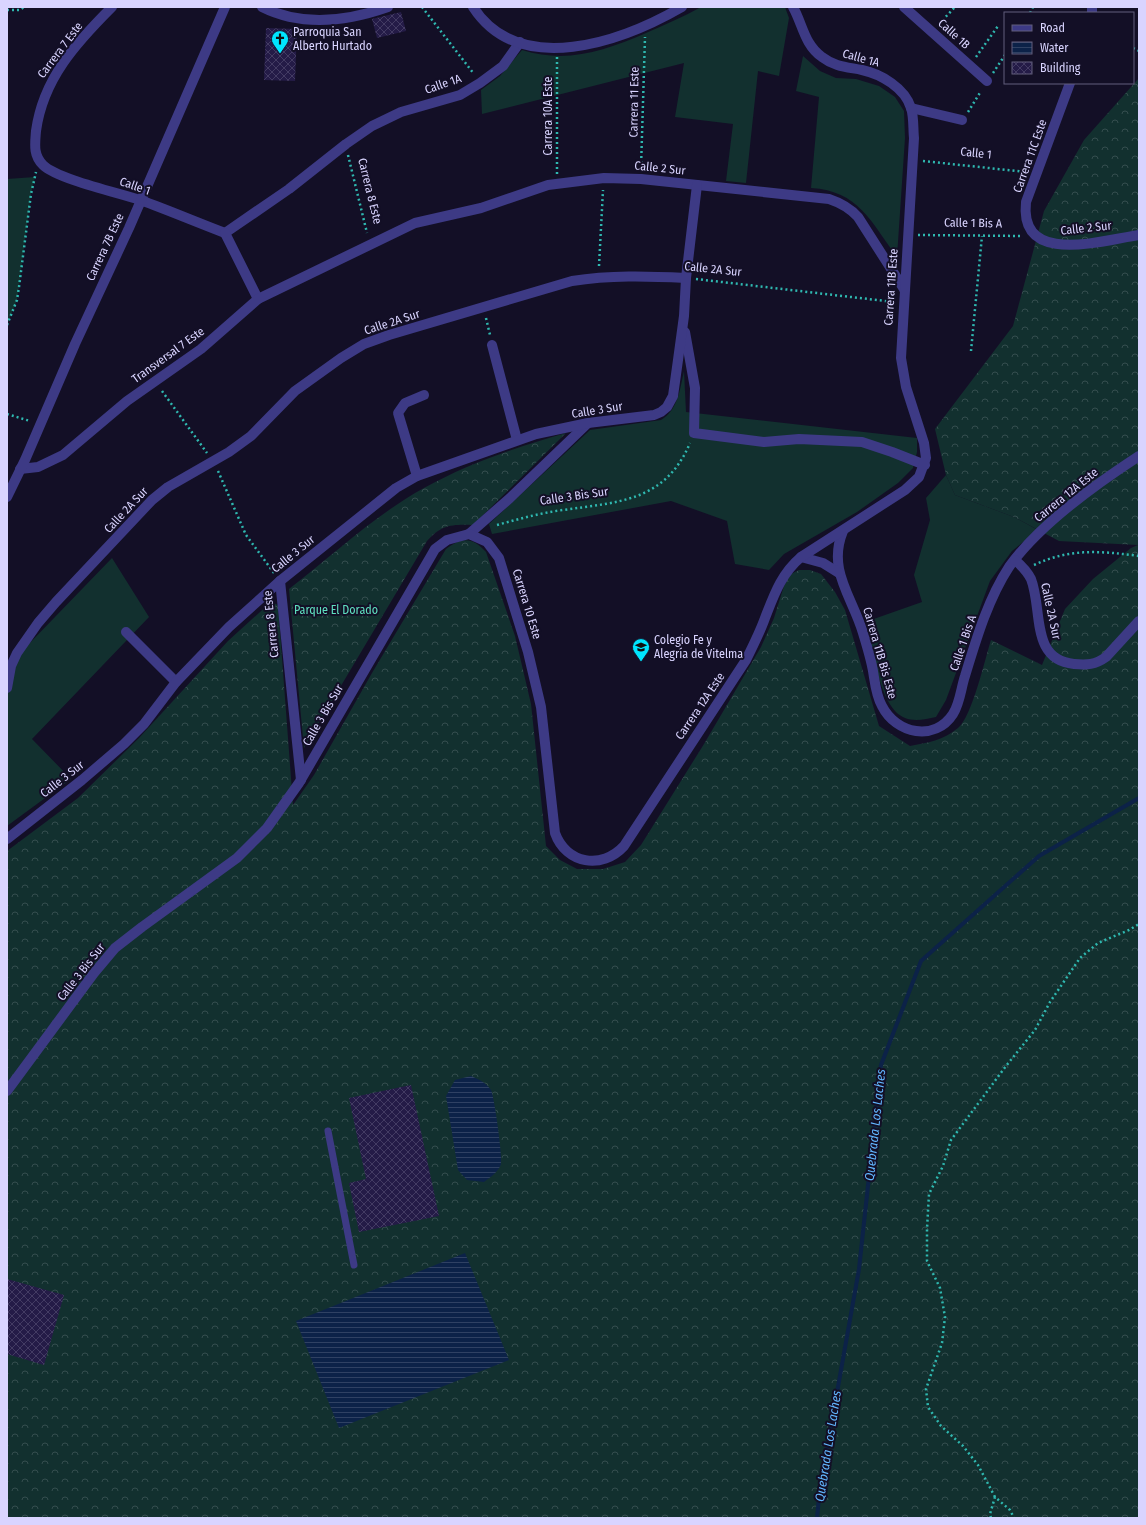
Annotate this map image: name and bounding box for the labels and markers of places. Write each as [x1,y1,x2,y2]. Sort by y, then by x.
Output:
place label: Parroquia San Alberto Hurtado [293,25,372,53]
church icon: Parroquia San Alberto Hurtado [270,29,290,54]
place label: Colegio Fe y Alegría de Vitelma [654,633,743,661]
school or university icon: Colegio Fe y Alegría de Vitelma [631,637,651,662]

